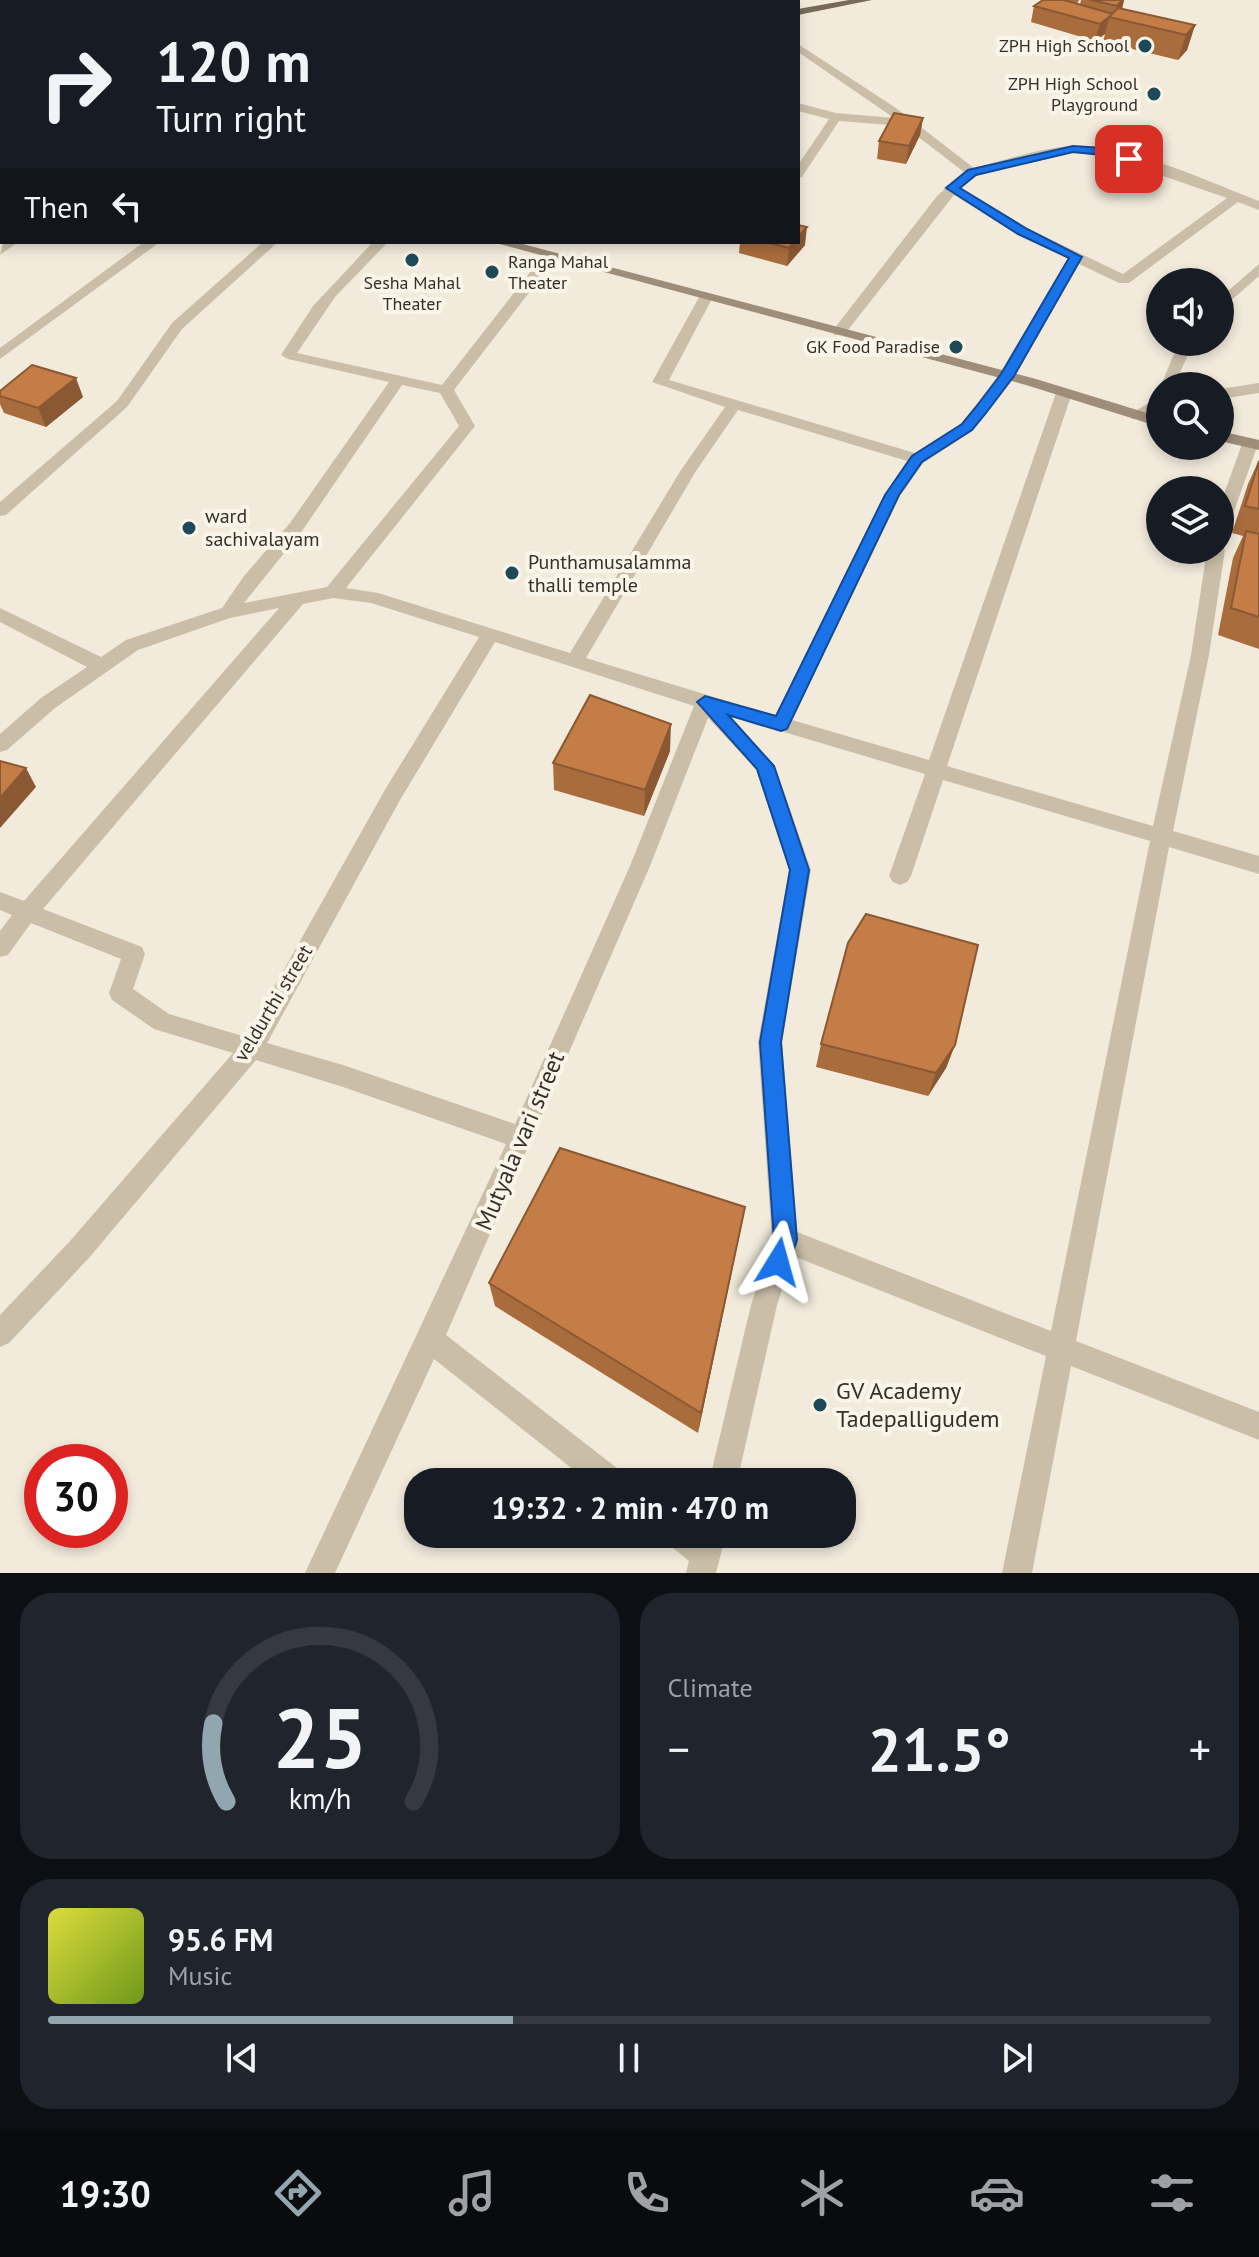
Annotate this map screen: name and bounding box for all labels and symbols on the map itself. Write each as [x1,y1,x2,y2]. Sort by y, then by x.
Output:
place label: ZPH High School [999,34,1130,57]
marker: ZPH High School [1136,37,1154,55]
place label: ZPH High School Playground [1008,72,1139,116]
marker: ZPH High School Playground [1145,85,1163,103]
pin [1095,125,1163,193]
place label: Ranga Mahal Theater [508,250,609,294]
marker: Sesha Mahal Theater [403,251,421,269]
marker: Ranga Mahal Theater [483,263,501,281]
place label: Sesha Mahal Theater [363,271,461,315]
place label: GK Food Paradise [806,335,940,358]
marker: GK Food Paradise [947,338,965,356]
place label: ward sachivalayam [205,503,319,552]
marker: ward sachivalayam [180,519,198,537]
place label: Punthamusalamma thalli temple [528,549,691,598]
marker: Punthamusalamma thalli temple [503,564,521,582]
street label: veldurthi street [228,940,318,1066]
street label: Mutyala vari street [468,1047,571,1235]
position arrow [736,1220,820,1304]
place label: GV Academy Tadepalligudem [836,1375,1000,1434]
marker: GV Academy Tadepalligudem [811,1396,829,1414]
speed limit sign: 30 [24,1444,128,1548]

